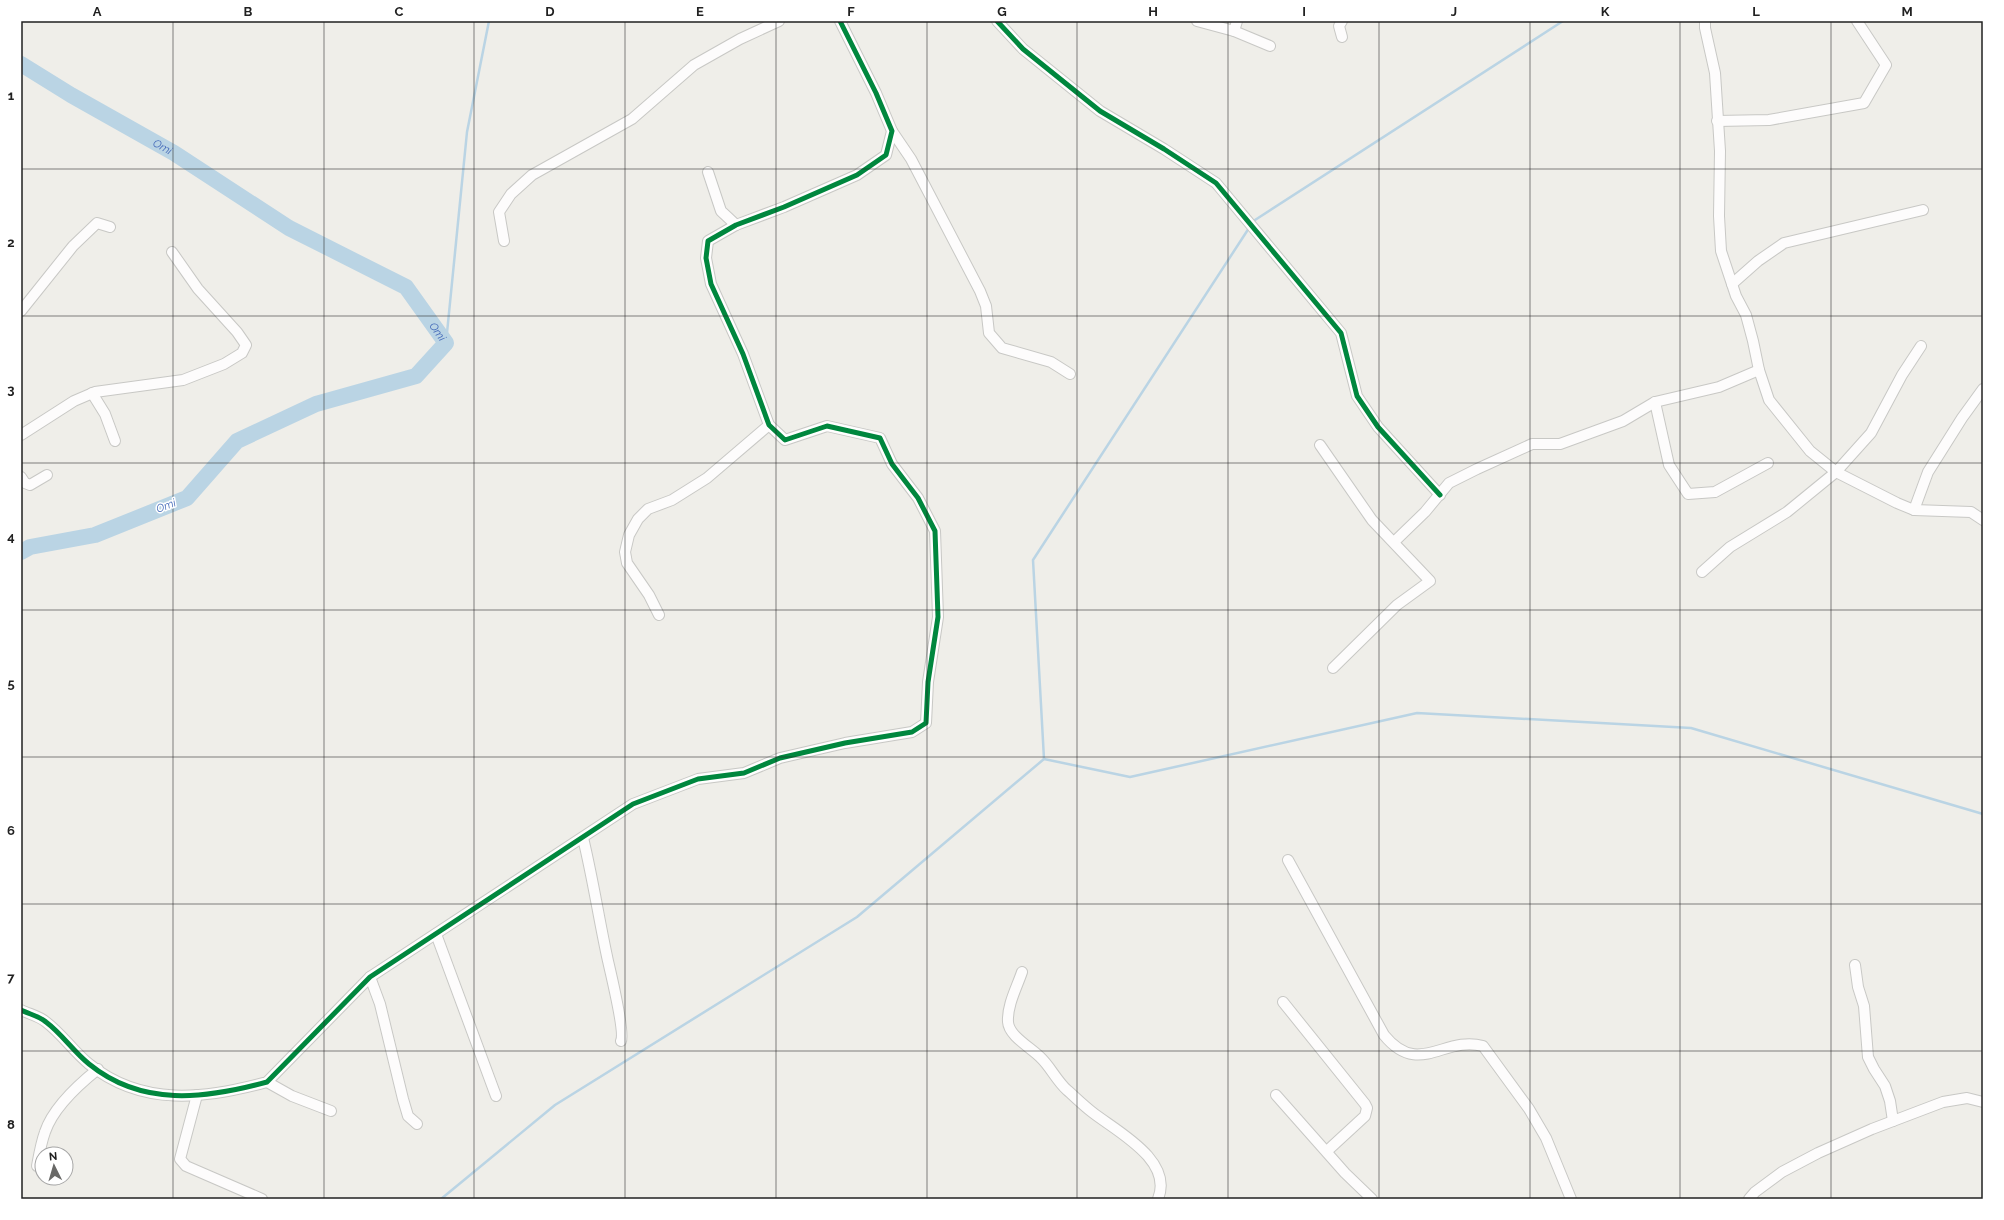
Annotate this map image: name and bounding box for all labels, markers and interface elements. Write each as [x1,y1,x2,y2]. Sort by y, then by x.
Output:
text: A [93,4,102,19]
text: B [244,4,253,19]
text: C [395,4,404,19]
text: D [545,4,555,19]
text: E [696,4,704,19]
text: F [847,4,855,19]
text: G [997,4,1007,19]
text: H [1148,4,1158,19]
text: I [1302,4,1306,19]
text: J [1451,4,1457,19]
text: K [1601,4,1610,19]
text: L [1752,4,1760,19]
text: M [1901,4,1913,19]
text: 1 [8,88,15,103]
water label: Omi [151,136,175,157]
text: 2 [7,235,15,250]
water label: Omi [427,320,449,344]
text: 3 [7,382,15,397]
water label: Omi [154,496,178,516]
text: 4 [7,529,15,544]
text: 5 [7,676,15,691]
text: 6 [7,823,15,838]
text: 7 [7,970,15,985]
text: 8 [7,1117,15,1132]
north arrow [34,1146,74,1186]
text: N [48,1150,58,1163]

